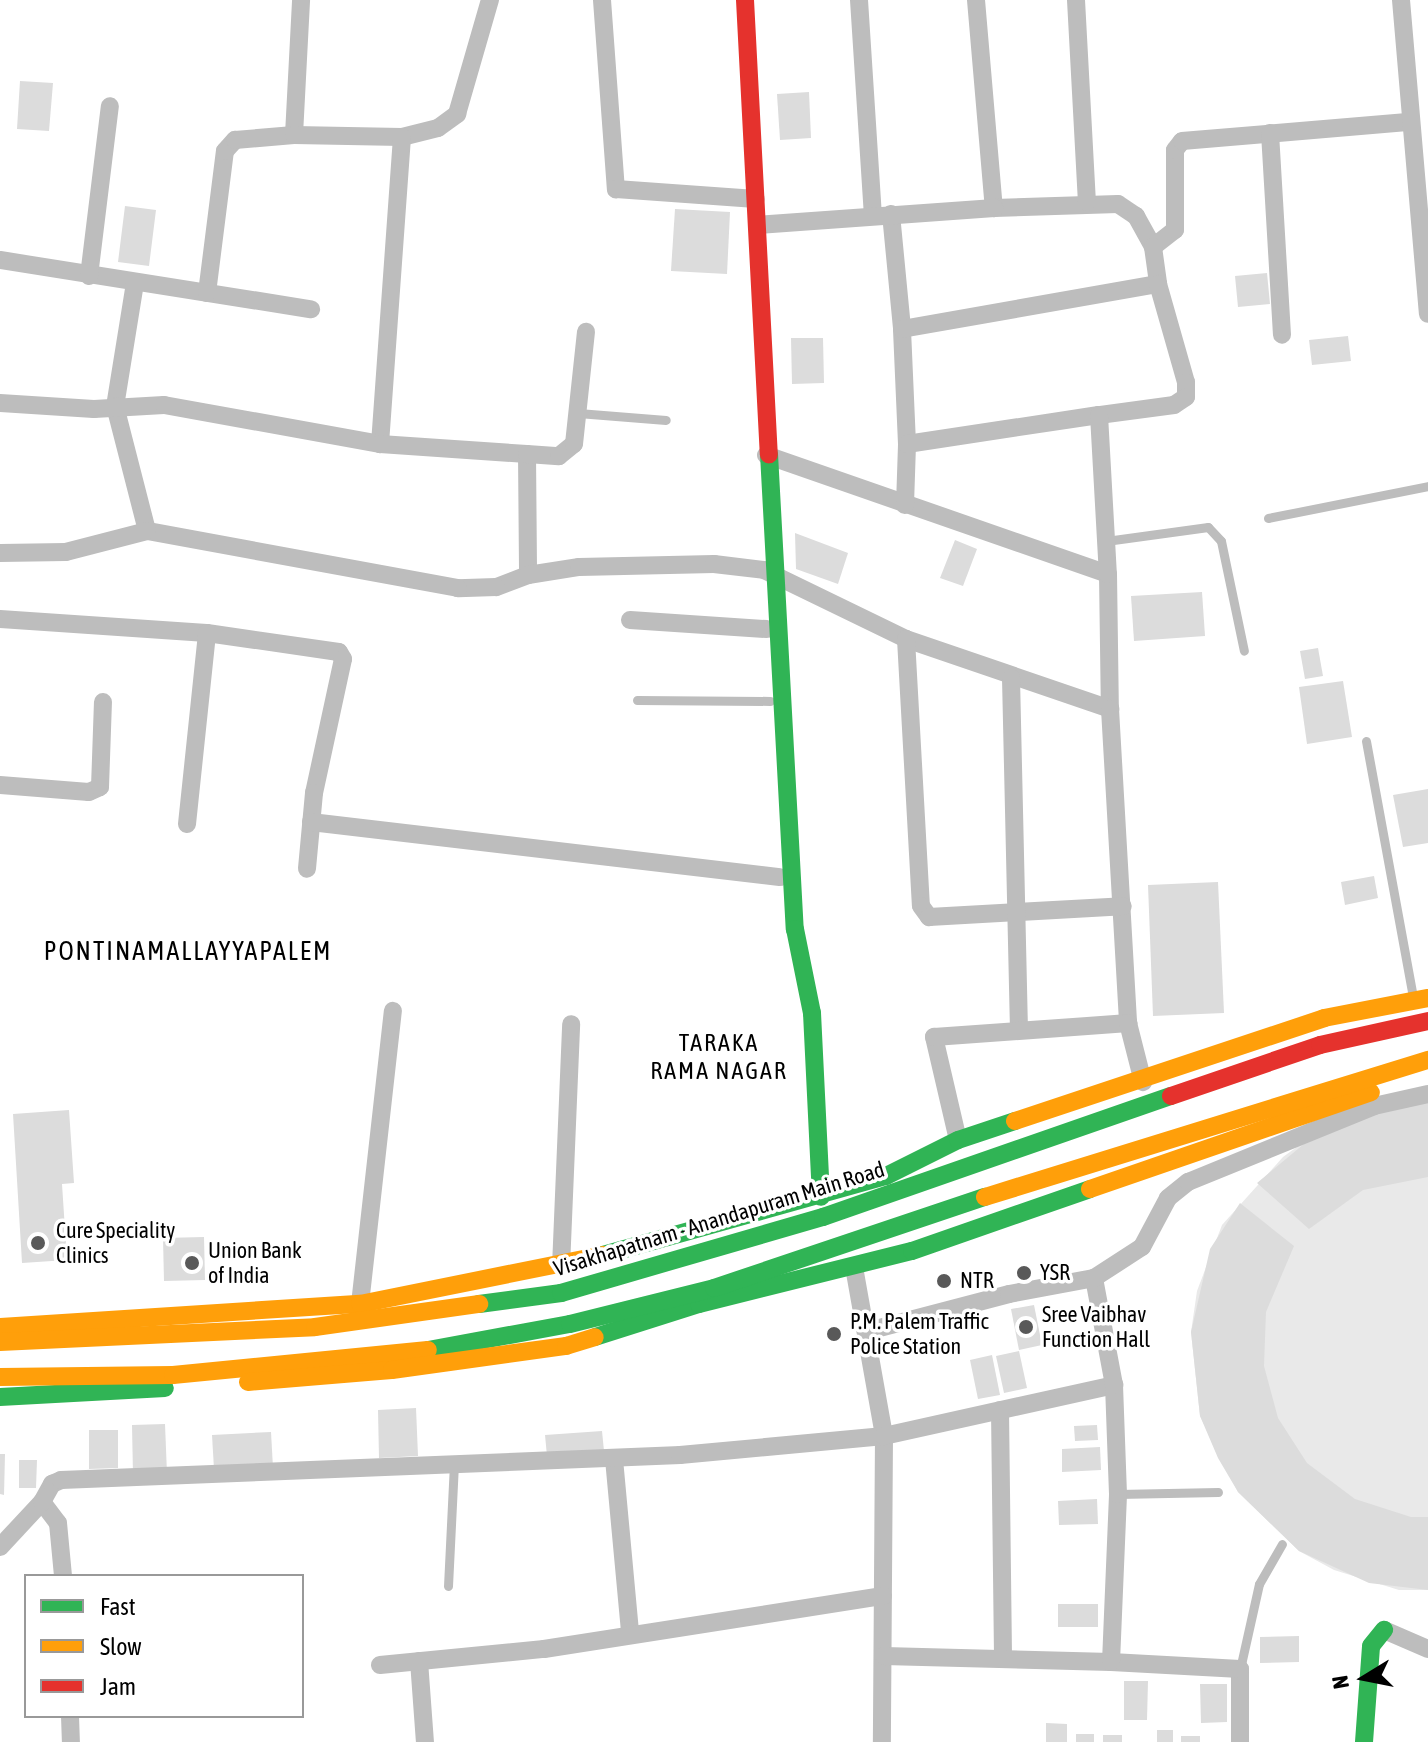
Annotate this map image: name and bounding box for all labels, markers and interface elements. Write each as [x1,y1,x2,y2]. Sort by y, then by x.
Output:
district label: PONTINAMALLAYYAPALEM [44,936,332,968]
district label: TARAKA RAMA NAGAR [650,1029,788,1085]
street label: Visakhapatnam - Anandapuram Main Road [550,1156,888,1282]
place label: Cure Speciality Clinics [56,1217,175,1268]
marker: Cure Speciality Clinics [27,1232,49,1254]
place label: Union Bank of India [208,1237,302,1288]
marker: Union Bank of India [183,1254,201,1272]
place label: YSR [1040,1260,1070,1286]
marker: YSR [1015,1264,1033,1282]
place label: NTR [960,1268,994,1294]
marker: NTR [935,1272,953,1290]
place label: Sree Vaibhav Function Hall [1042,1301,1150,1352]
place label: P.M. Palem Traffic Police Station [850,1308,989,1360]
marker: Sree Vaibhav Function Hall [1017,1318,1035,1336]
marker: P.M. Palem Traffic Police Station [825,1325,843,1343]
legend [24,1574,304,1718]
text: Fast [100,1593,136,1620]
text: Slow [100,1633,142,1660]
north arrow [1324,1638,1404,1718]
text: Jam [100,1673,136,1700]
text: N [1326,1674,1354,1691]

